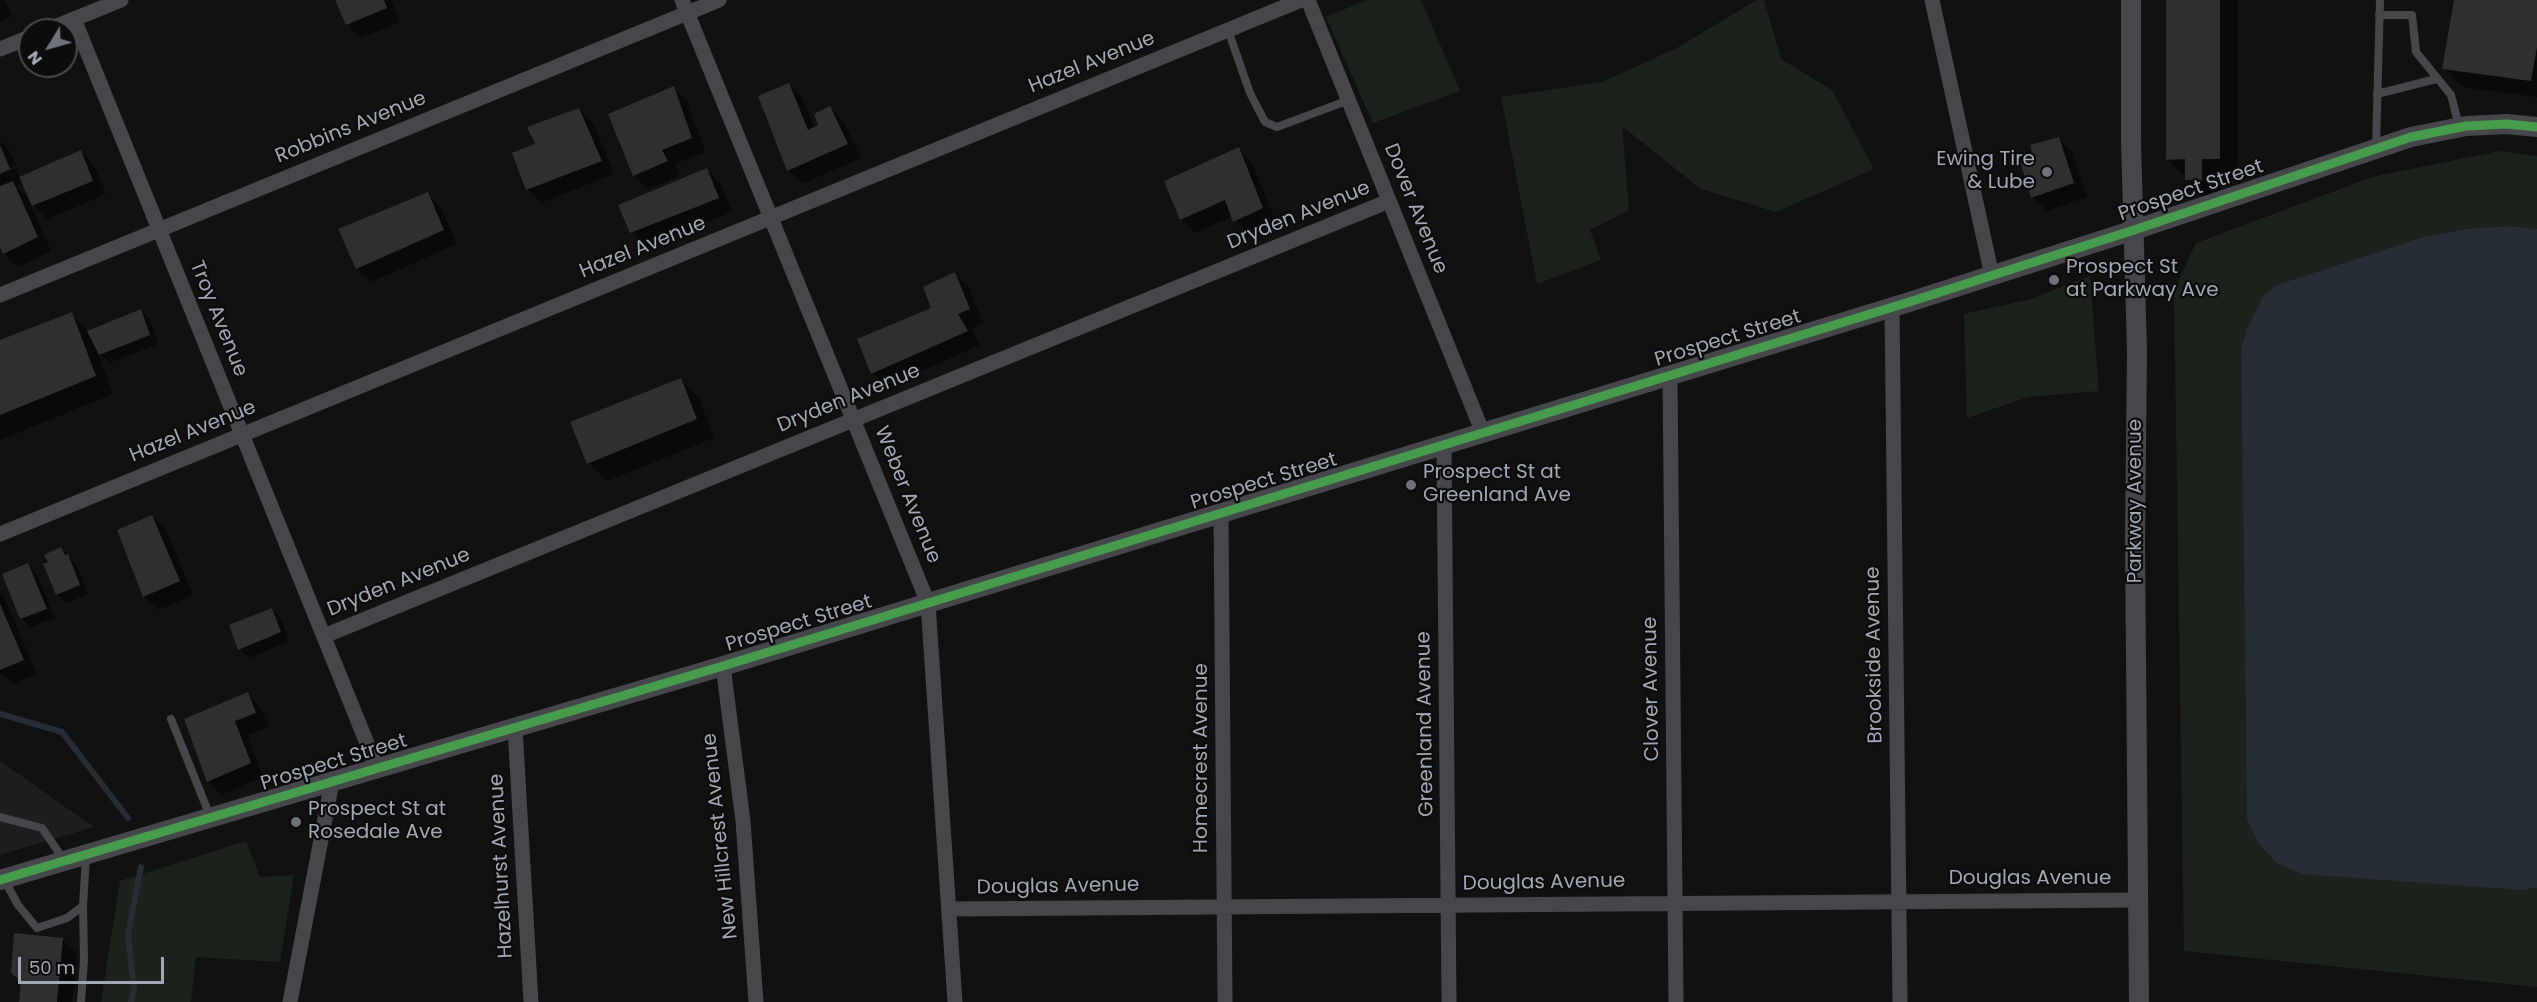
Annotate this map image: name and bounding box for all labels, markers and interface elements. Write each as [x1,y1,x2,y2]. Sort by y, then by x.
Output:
north arrow [18,18,78,78]
street label: Hazel Avenue [1025,27,1159,99]
text: N [22,46,48,70]
street label: Robbins Avenue [272,87,430,169]
street label: Dover Avenue [1378,140,1452,278]
place label: Ewing Tire & Lube [1936,148,2035,195]
street label: Prospect Street [2115,155,2267,227]
marker: Ewing Tire & Lube [2040,165,2054,179]
street label: Dryden Avenue [1224,176,1374,256]
street label: Hazel Avenue [576,212,710,284]
place label: Prospect St at Parkway Ave [2066,256,2219,303]
street label: Troy Avenue [184,258,252,380]
marker: Prospect St at Parkway Ave [2047,273,2061,287]
street label: Prospect Street [1652,305,1804,373]
street label: Dryden Avenue [774,359,924,439]
street label: Hazel Avenue [126,396,260,468]
street label: Parkway Avenue [2124,419,2148,583]
street label: Weber Avenue [869,423,945,567]
street label: Prospect Street [1188,448,1340,516]
place label: Prospect St at Greenland Ave [1423,461,1571,508]
marker: Prospect St at Greenland Ave [1404,478,1418,492]
street label: Dryden Avenue [324,543,474,623]
street label: Brookside Avenue [1861,566,1889,744]
street label: Prospect Street [723,590,875,658]
street label: Clover Avenue [1639,616,1665,762]
street label: Greenland Avenue [1412,631,1440,817]
street label: Homecrest Avenue [1190,663,1214,853]
street label: Prospect Street [258,729,410,797]
street label: New Hillcrest Avenue [698,732,744,940]
street label: Hazelhurst Avenue [485,773,519,959]
place label: Prospect St at Rosedale Ave [308,798,446,845]
marker: Prospect St at Rosedale Ave [289,815,303,829]
street label: Douglas Avenue [1949,867,2111,891]
street label: Douglas Avenue [1463,870,1625,896]
street label: Douglas Avenue [977,874,1139,900]
scale bar [21,945,166,983]
text: 50 m [29,955,75,980]

